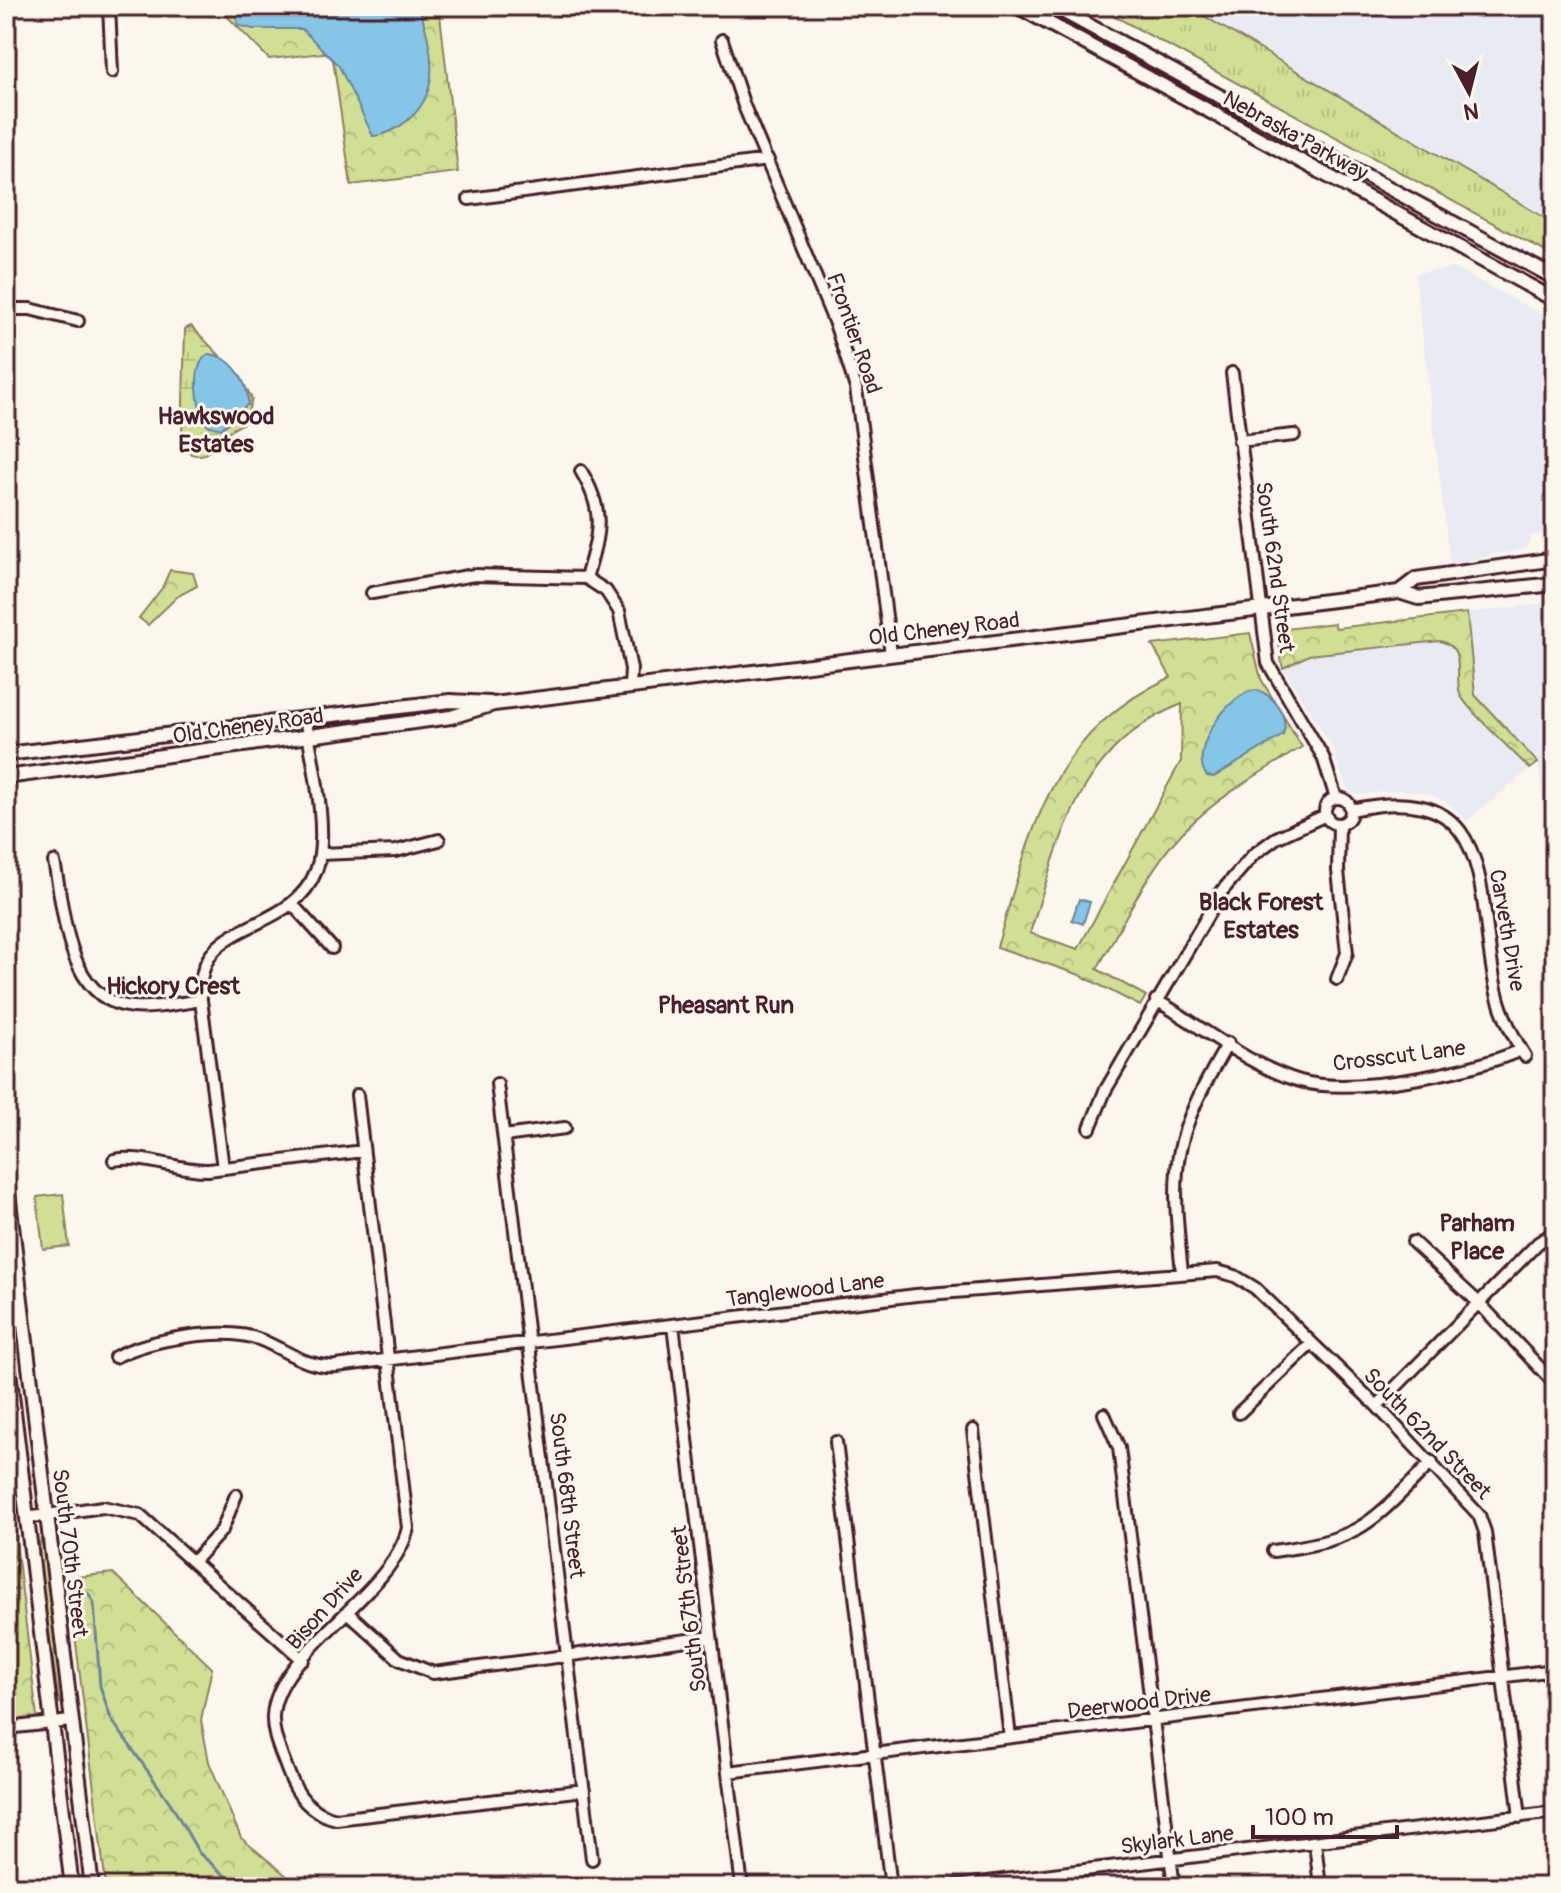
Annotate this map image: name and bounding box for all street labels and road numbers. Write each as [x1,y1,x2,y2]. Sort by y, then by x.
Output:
street label: Nebraska Parkway [1218,84,1373,187]
street label: Frontier Road [820,269,888,398]
street label: South 62nd Street [1249,480,1301,655]
street label: Old Cheney Road [867,606,1021,652]
street label: Old Cheney Road [171,702,325,750]
street label: Carveth Drive [1483,867,1532,993]
street label: Crosscut Lane [1331,1034,1467,1078]
street label: Tanglewood Lane [724,1266,886,1314]
street label: South 62nd Street [1357,1362,1497,1506]
street label: South 68th Street [543,1410,591,1580]
street label: South 70th Street [46,1467,94,1639]
street label: South 67th Street [665,1524,713,1694]
street label: Bison Drive [280,1561,369,1656]
street label: Deerwood Drive [1066,1680,1213,1726]
street label: Skylark Lane [1119,1819,1236,1861]

